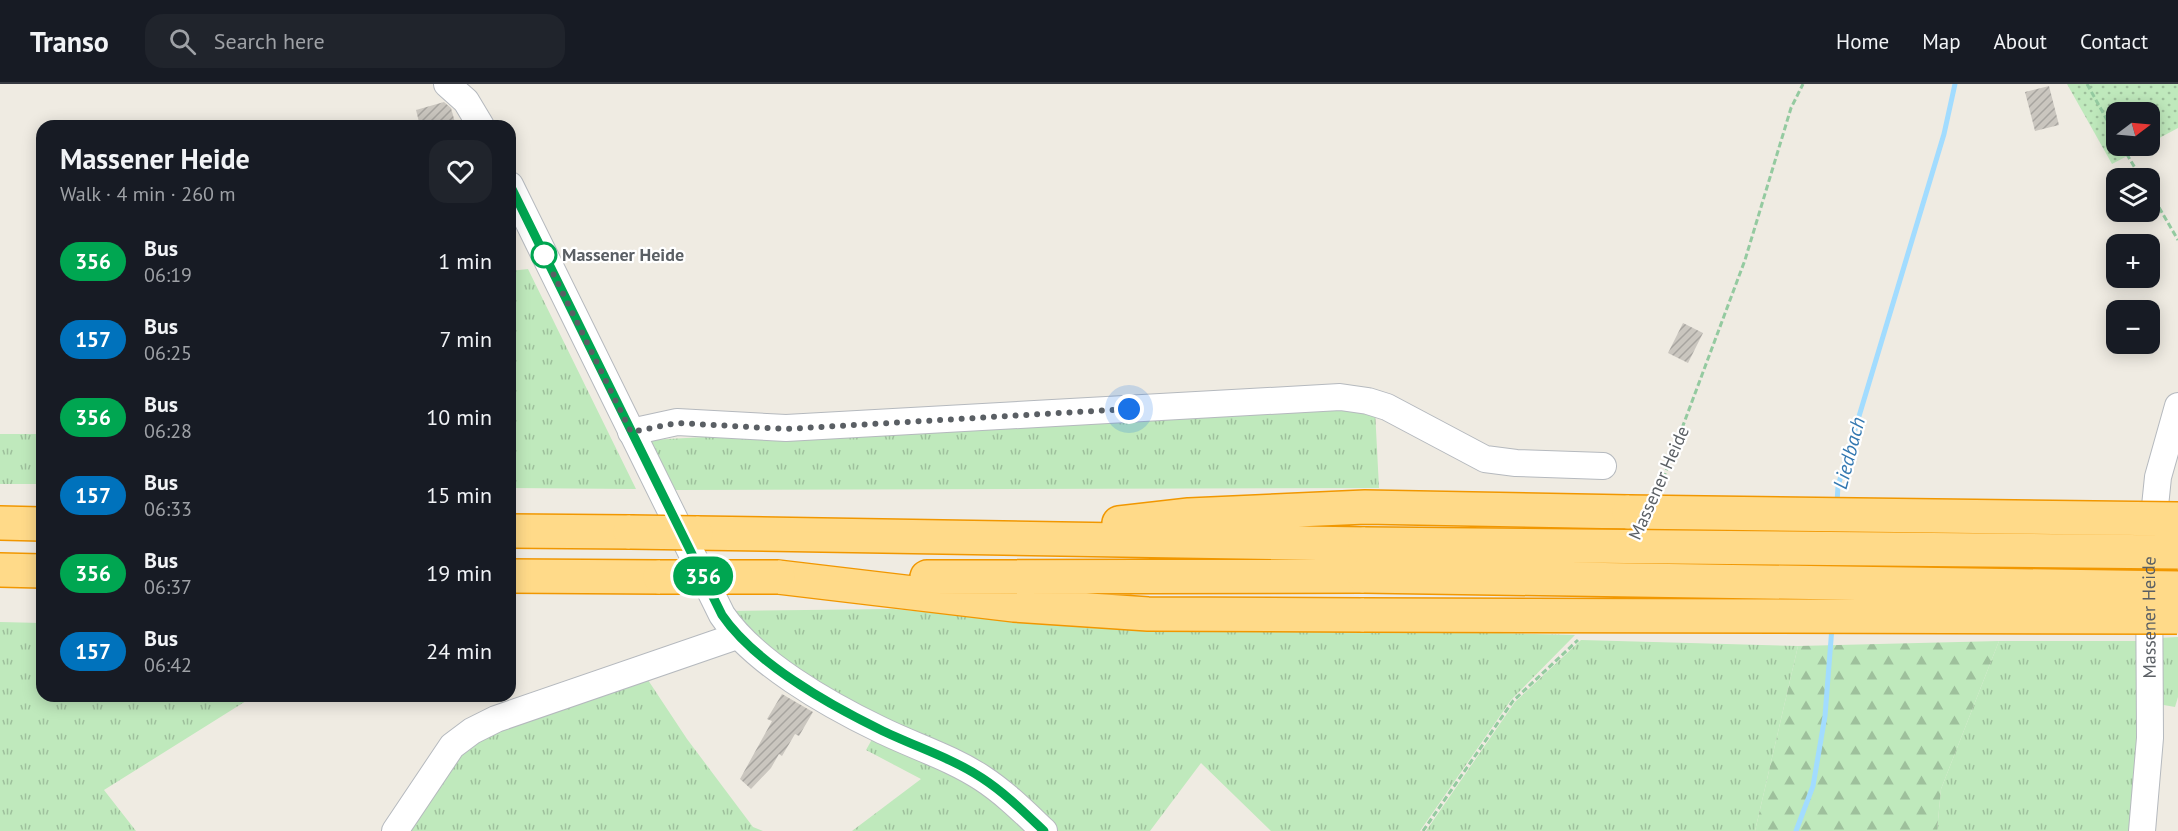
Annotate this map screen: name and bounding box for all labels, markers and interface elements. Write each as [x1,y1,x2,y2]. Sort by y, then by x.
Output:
search box [145,14,565,68]
text: Transo [30,23,109,60]
icon: search [166,25,199,58]
text: Search here [214,27,325,55]
text: Home [1836,28,1889,55]
text: Map [1922,28,1961,55]
text: About [1994,28,2047,55]
text: Contact [2080,28,2148,55]
north arrow [2106,102,2160,156]
map controls [2106,102,2160,354]
text: Massener Heide [60,140,250,177]
button: heart [429,140,492,203]
button: layers [2106,168,2160,222]
text: Walk · 4 min · 260 m [60,181,236,207]
text: Bus [144,234,178,262]
button: + [2106,234,2160,288]
marker: Massener Heide [531,242,557,268]
place label: Massener Heide [562,243,684,266]
text: 1 min [438,247,492,275]
text: 356 [75,248,111,275]
text: 06:19 [144,262,192,288]
button: − [2106,300,2160,354]
text: Bus [144,312,178,340]
text: 7 min [440,325,492,353]
text: 157 [75,326,111,353]
text: 06:25 [144,340,192,366]
text: Bus [144,390,178,418]
your location [1114,394,1144,424]
text: 10 min [426,403,492,431]
text: 356 [75,404,111,431]
water label: Liedbach [1827,414,1871,492]
text: 06:28 [144,418,192,444]
street label: Massener Heide [1623,422,1694,543]
text: Bus [144,468,178,496]
text: 15 min [426,481,492,509]
text: 157 [75,482,111,509]
text: 06:33 [144,496,192,522]
text: Bus [144,546,178,574]
street label: Massener Heide [2137,555,2161,679]
line badge: 356 [668,556,738,596]
text: 19 min [426,559,492,587]
text: 356 [75,560,111,587]
text: 356 [685,563,721,590]
text: 06:37 [144,574,192,600]
text: Bus [144,624,178,652]
text: 24 min [426,637,492,665]
text: 157 [75,638,111,665]
text: 06:42 [144,652,192,678]

